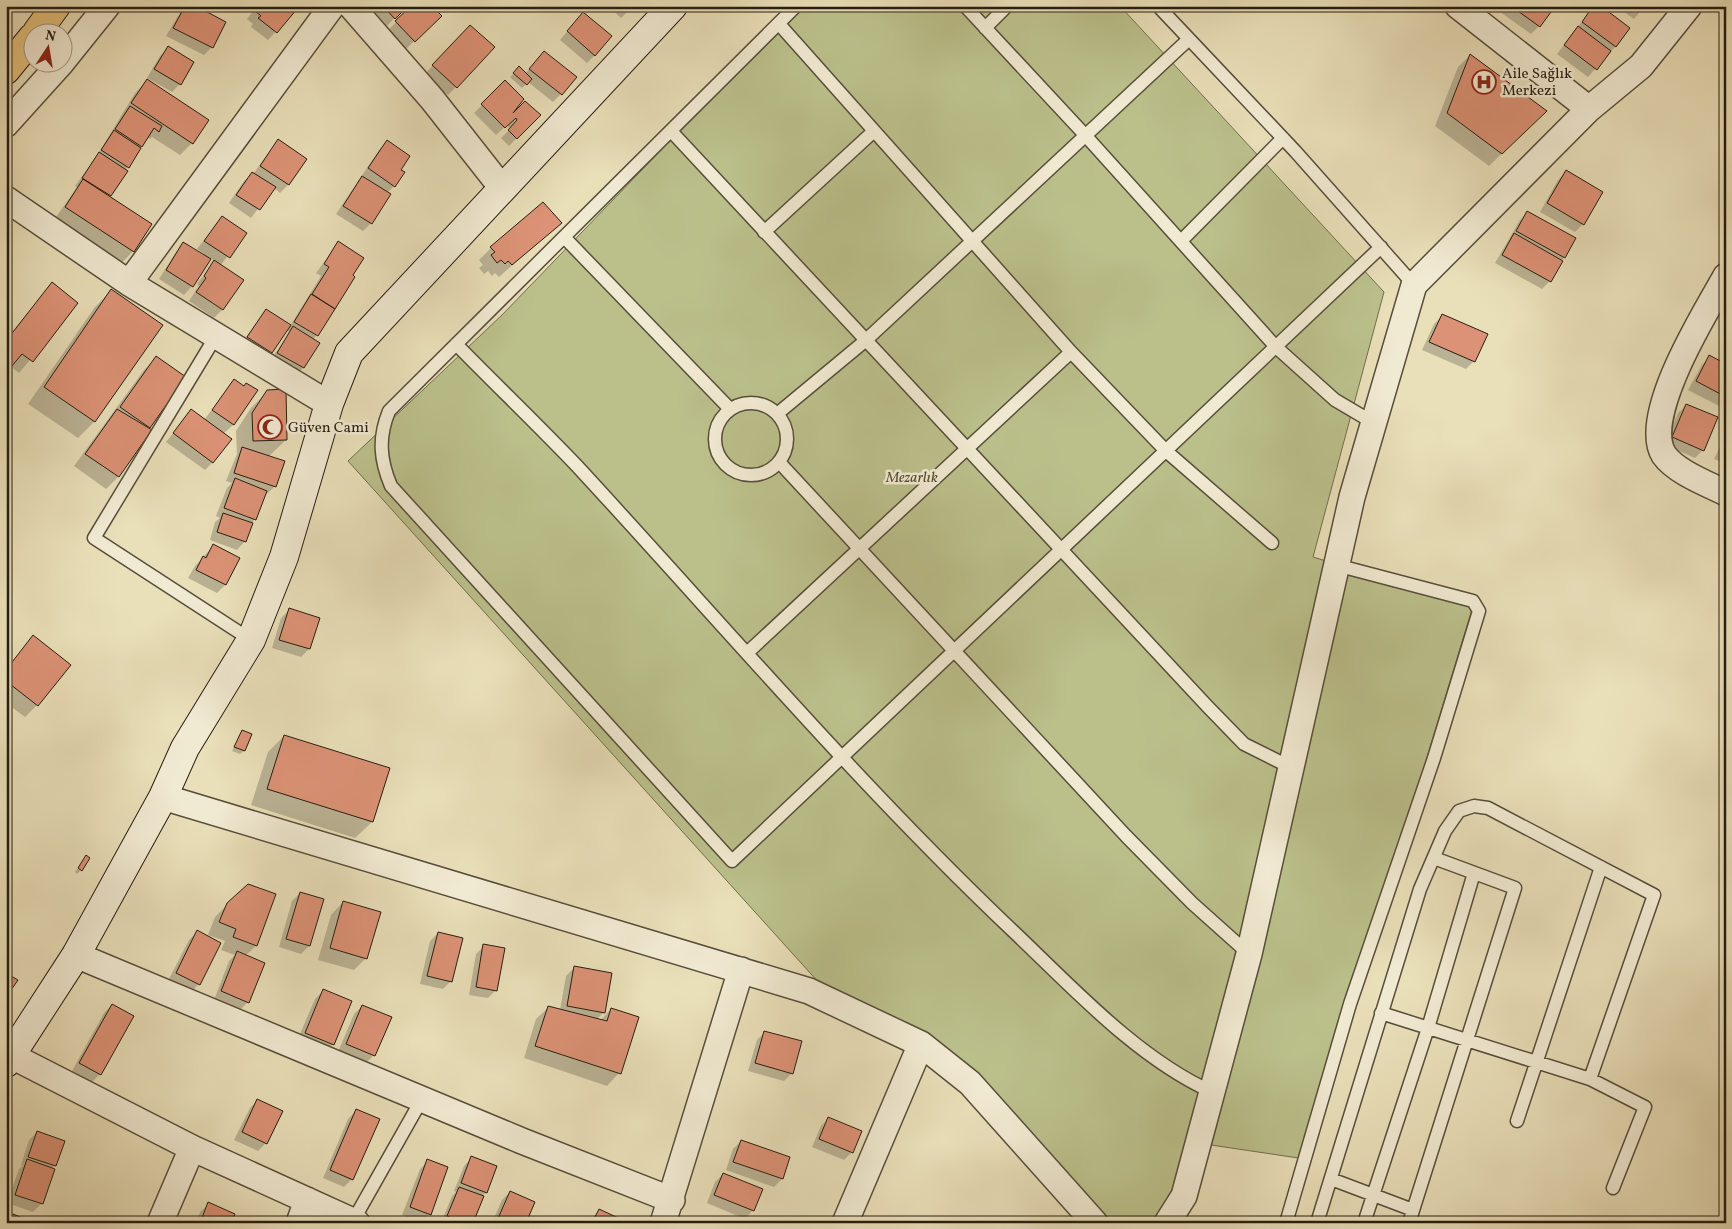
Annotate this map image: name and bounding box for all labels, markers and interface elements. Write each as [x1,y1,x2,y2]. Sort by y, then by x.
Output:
north arrow [22,22,72,72]
text: N [43,26,57,47]
place label: Aile Sağlık Merkezi [1502,64,1572,102]
hospital icon: Aile Sağlık Merkezi [1471,69,1497,95]
mosque icon: Güven Cami [257,414,283,440]
place label: Güven Cami [288,418,369,439]
park label: Mezarlık [885,468,938,489]

